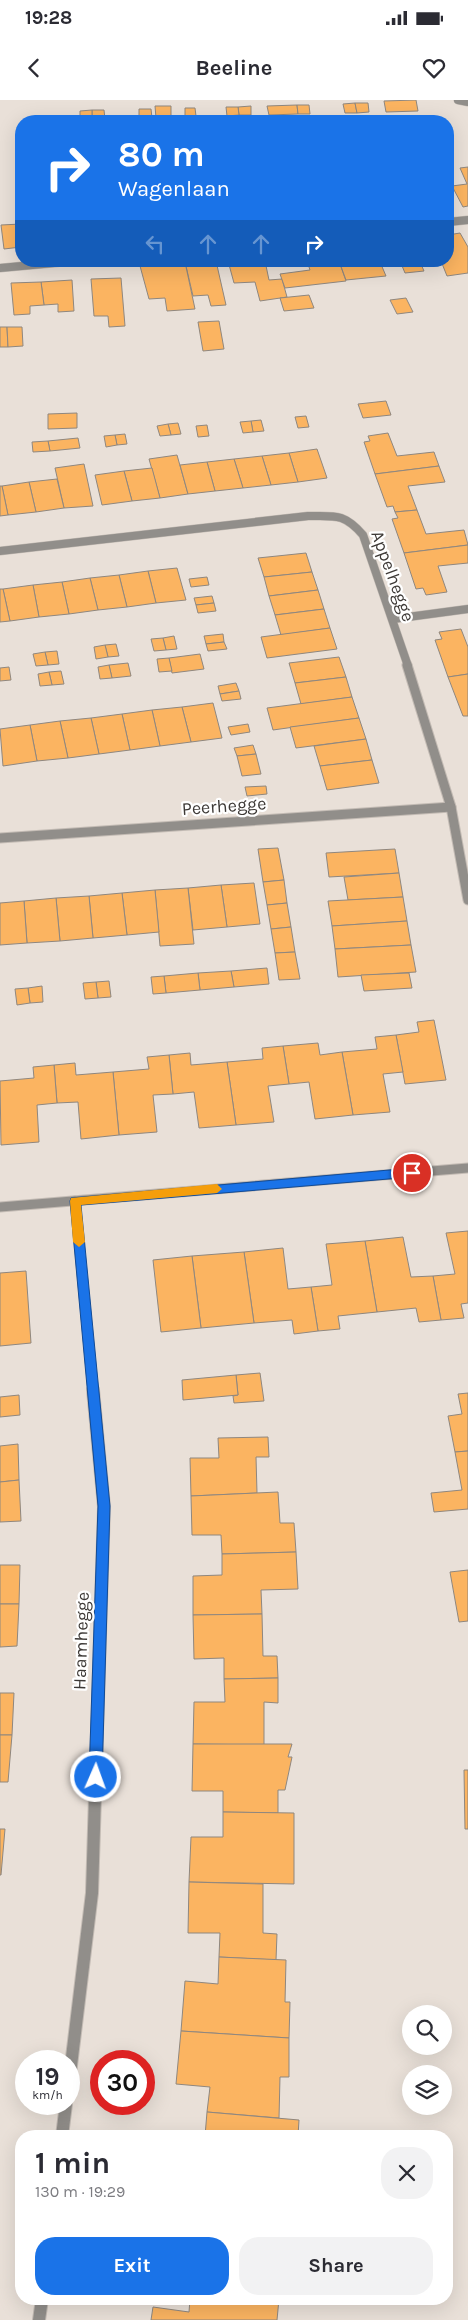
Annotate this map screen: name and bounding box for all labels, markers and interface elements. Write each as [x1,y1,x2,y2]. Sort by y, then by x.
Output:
text: 19:28 [25,7,72,29]
icon: back [20,54,48,82]
icon: heart [420,54,448,82]
text: Beeline [196,55,272,81]
text: 80 m [118,134,205,175]
icon: right [35,135,100,200]
text: Wagenlaan [118,176,230,202]
icon: left [141,230,169,258]
icon: ahead [194,230,222,258]
icon: ahead [247,230,275,258]
icon: right [300,230,328,258]
street label: Appelhegge [366,527,420,625]
street label: Peerhegge [181,792,267,820]
pin [391,1152,433,1194]
icon: arrive [398,1159,426,1187]
street label: Haamhegge [68,1591,94,1691]
position arrow [69,1750,121,1802]
map controls [402,2005,452,2115]
button: search [402,2005,452,2055]
speed limit sign: 30 [90,2050,155,2115]
text: 19 [35,2062,60,2091]
button: layers [402,2065,452,2115]
text: km/h [32,2088,63,2102]
text: 1 min [35,2145,110,2181]
button: close [381,2147,433,2199]
text: 130 m · 19:29 [35,2182,125,2201]
button: Exit [35,2237,229,2295]
button: Share [239,2237,433,2295]

